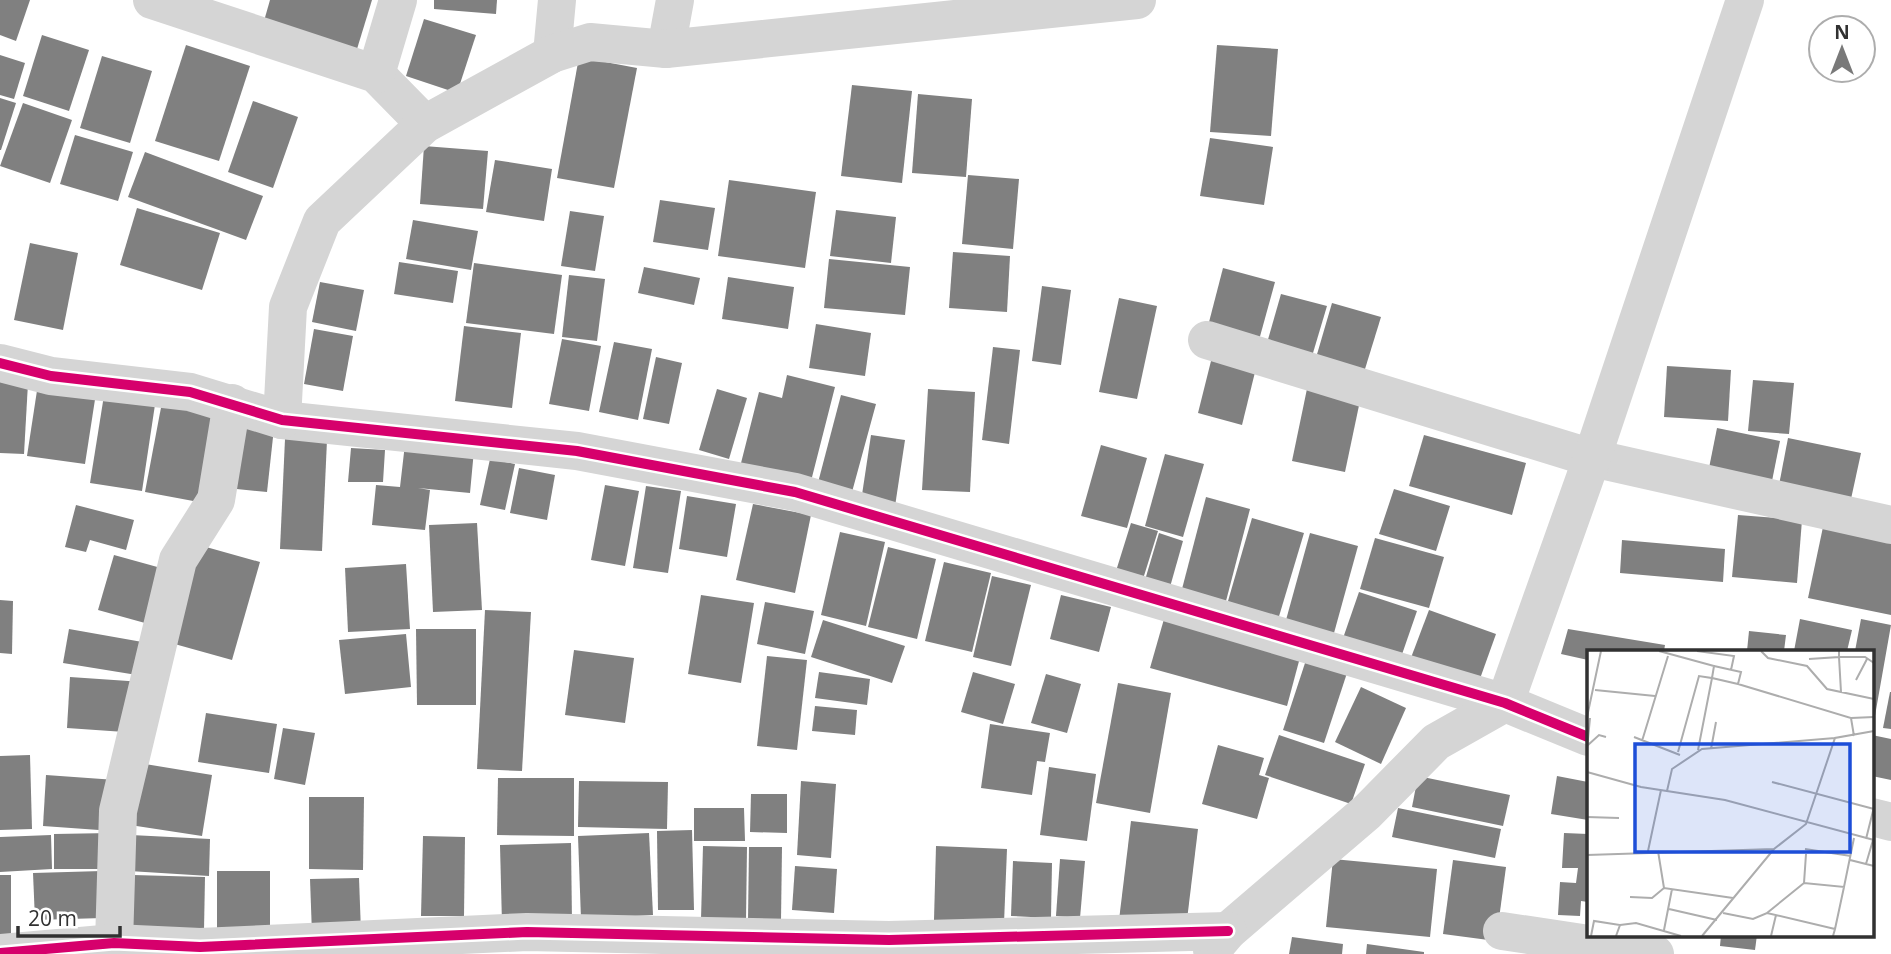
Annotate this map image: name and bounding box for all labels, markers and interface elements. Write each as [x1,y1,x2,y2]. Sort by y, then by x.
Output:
north arrow [1807,14,1877,84]
text: N [1834,19,1850,45]
inset map [1587,650,1874,936]
scale bar [18,894,119,938]
text: 20 m [28,904,77,932]

